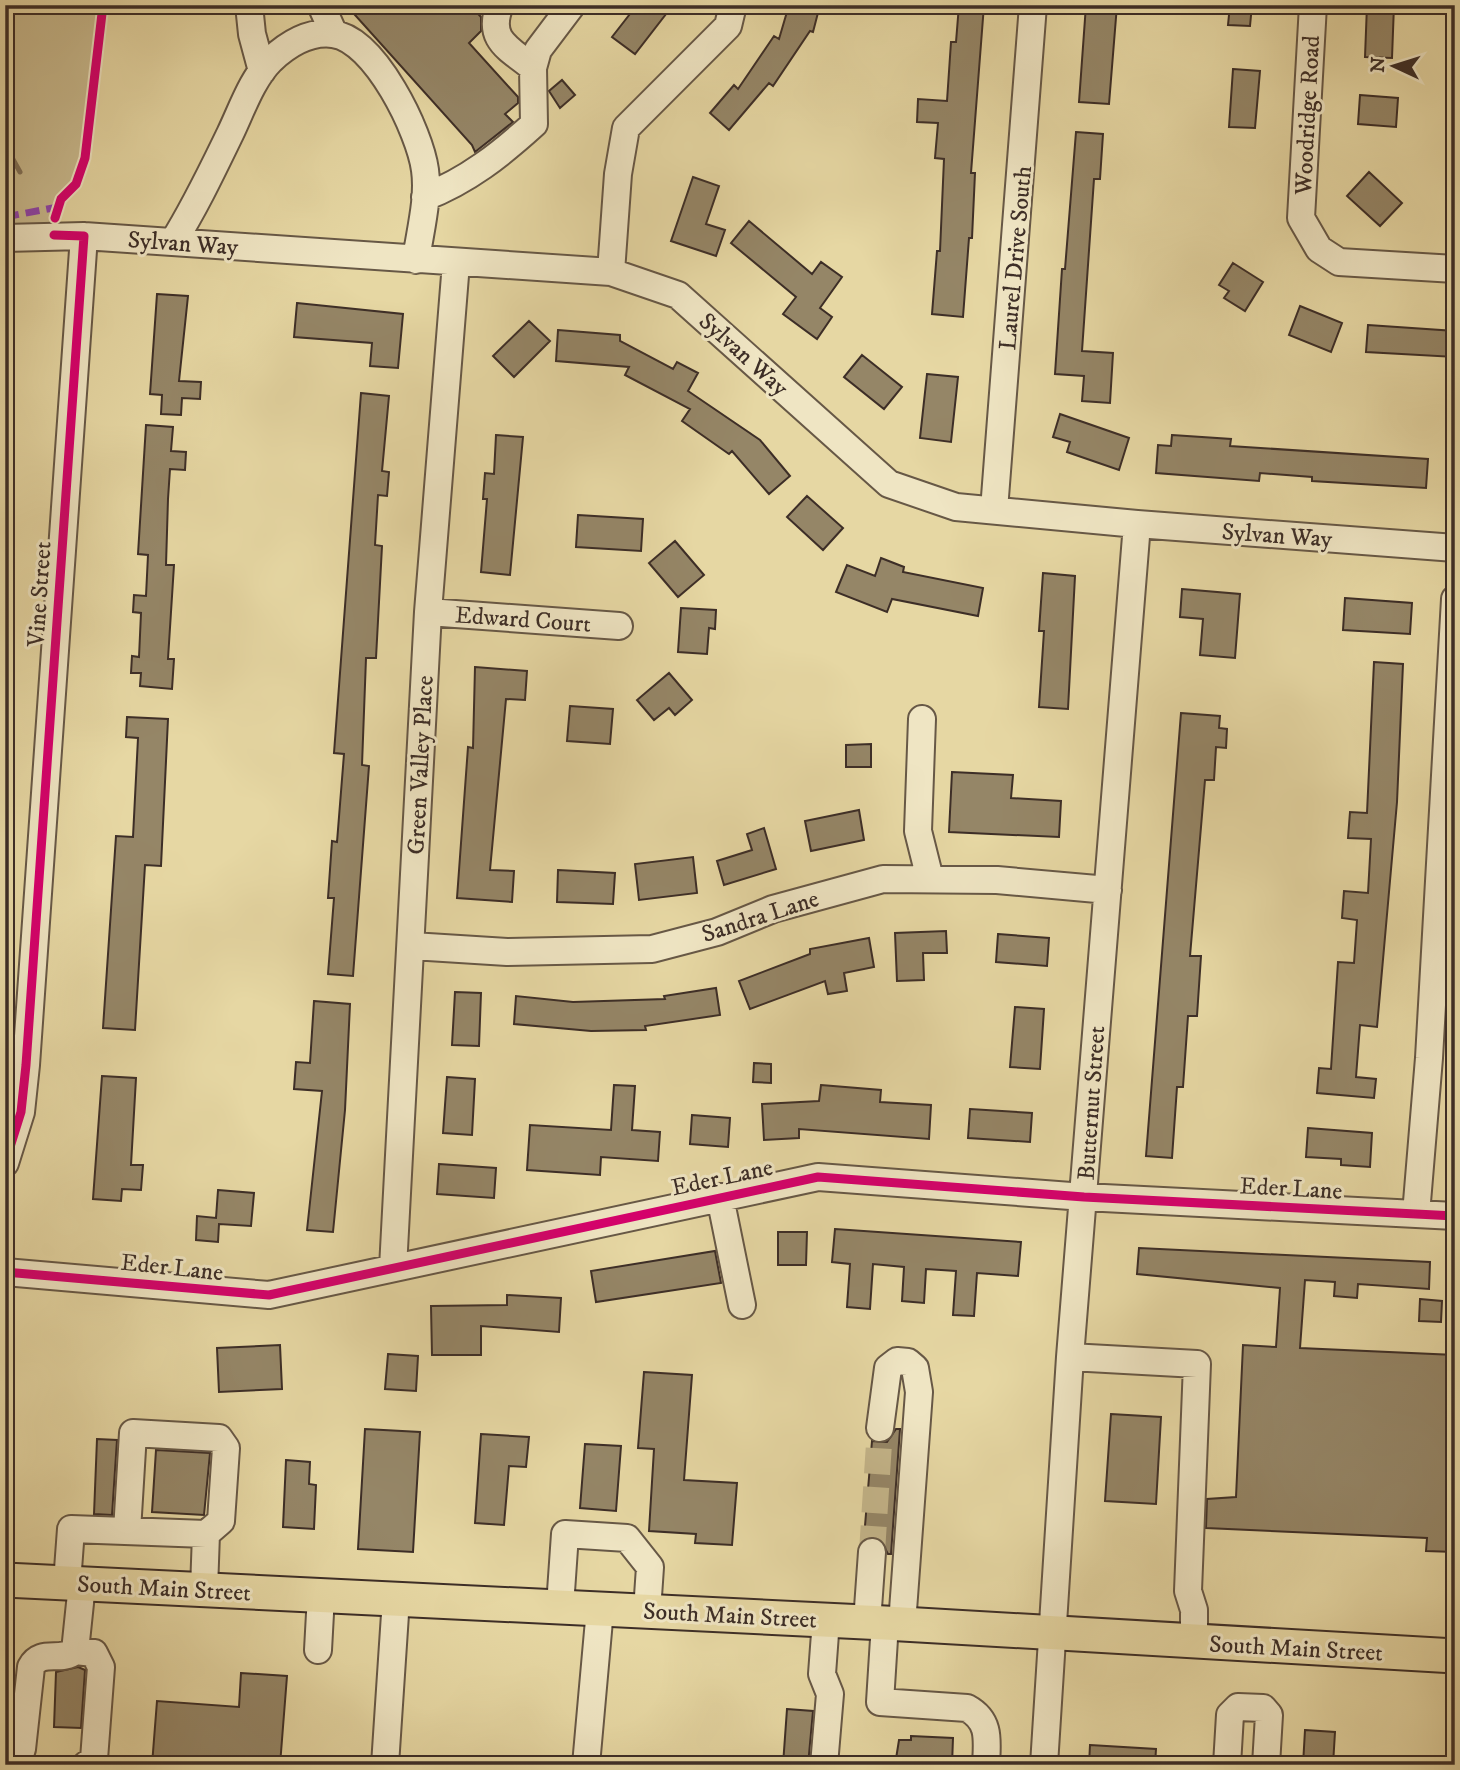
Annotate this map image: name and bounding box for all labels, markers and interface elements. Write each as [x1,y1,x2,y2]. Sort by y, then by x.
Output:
north arrow [1358,32,1428,102]
street label: Woodridge Road [1289,35,1327,197]
text: N [1367,56,1391,74]
street label: Laurel Drive South [993,164,1039,352]
street label: Sylvan Way [127,225,240,263]
street label: Sylvan Way [692,307,795,403]
street label: Sylvan Way [1221,517,1334,555]
street label: Vine Street [21,540,59,649]
street label: Edward Court [454,600,592,640]
street label: Green Valley Place [401,675,441,855]
street label: Sandra Lane [698,884,823,950]
street label: Butternut Street [1072,1025,1112,1181]
street label: Eder Lane [669,1153,776,1203]
street label: Eder Lane [1239,1171,1343,1207]
street label: Eder Lane [119,1248,225,1288]
street label: South Main Street [76,1569,252,1609]
street label: South Main Street [642,1596,818,1636]
street label: South Main Street [1208,1629,1384,1669]

